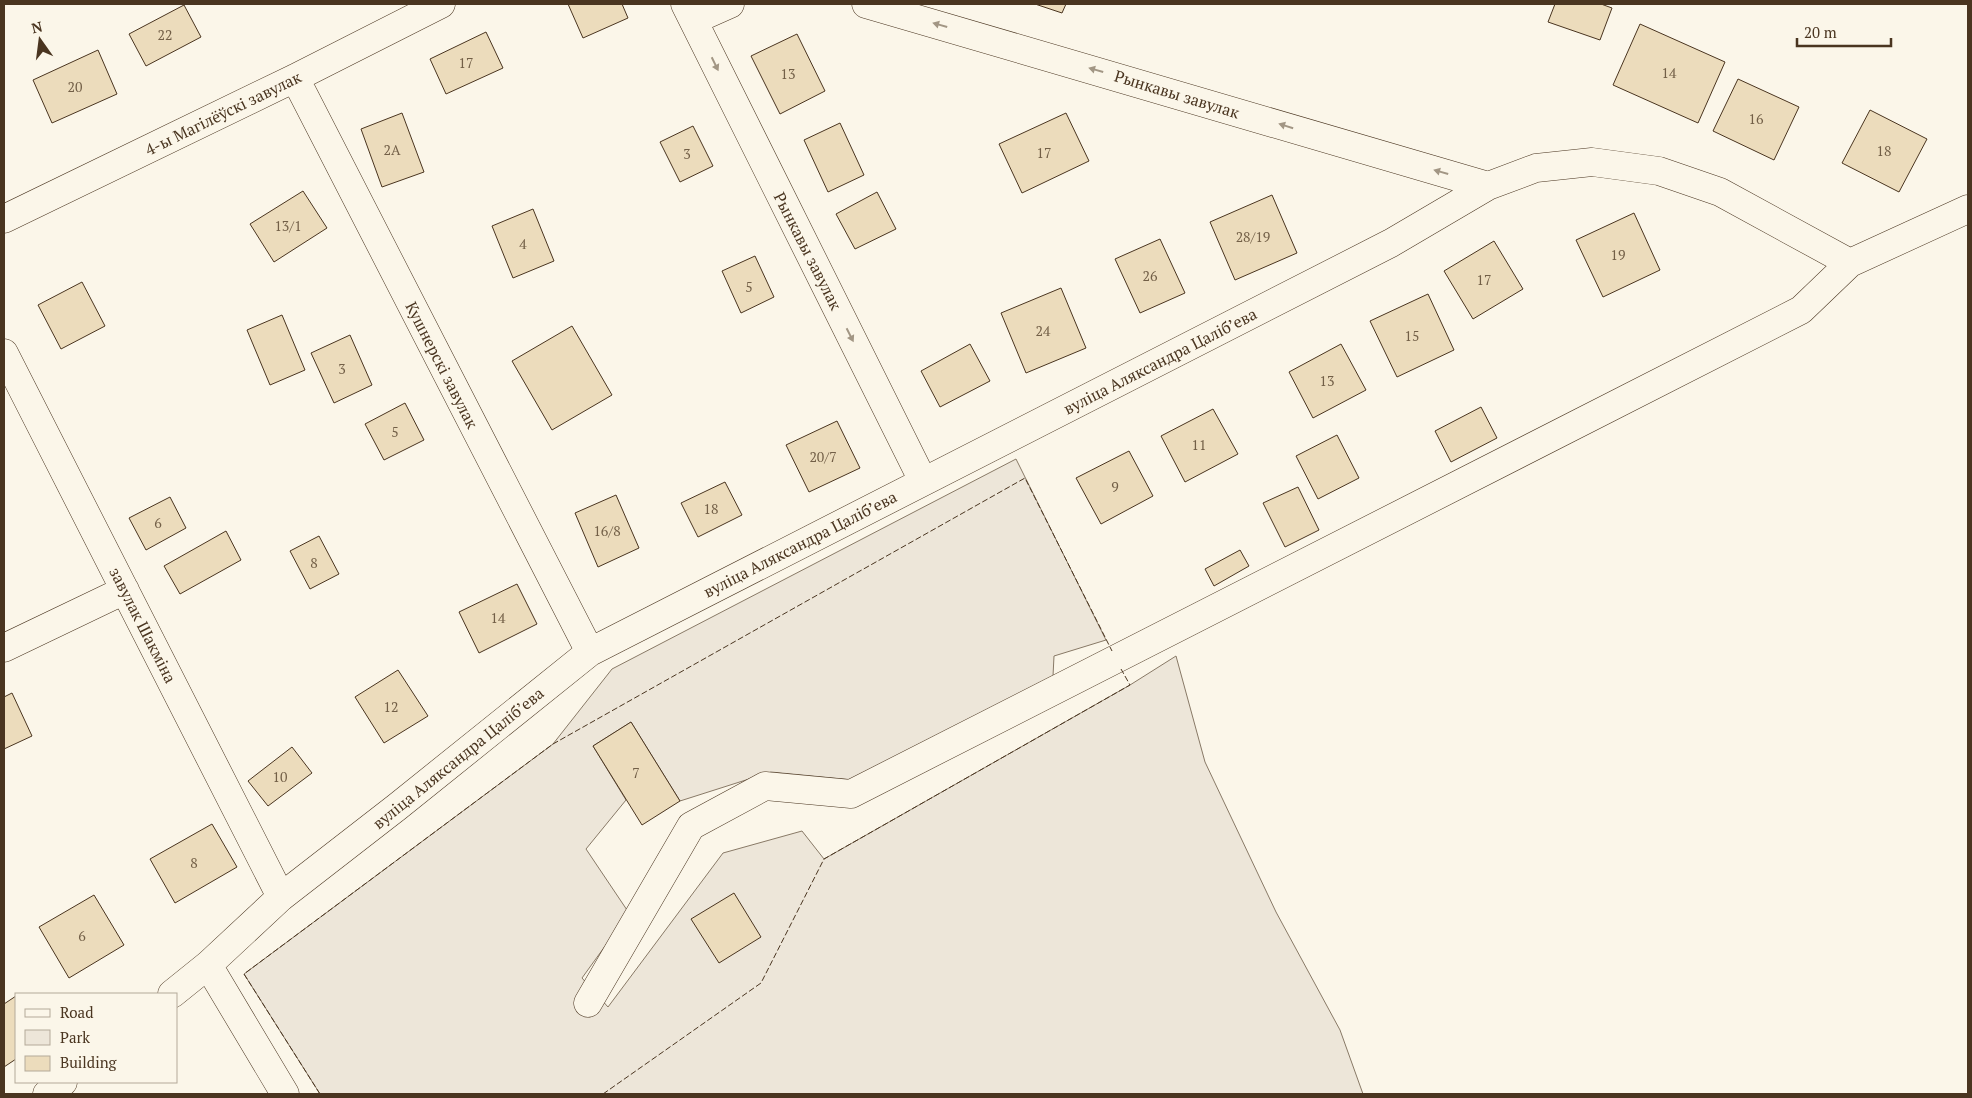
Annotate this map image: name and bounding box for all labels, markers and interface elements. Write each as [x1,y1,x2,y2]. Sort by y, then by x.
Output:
north arrow [15,15,65,65]
scale bar [1797,15,1891,47]
text: N [29,16,45,37]
one-way arrow [932,21,947,29]
text: 20 m [1804,22,1837,42]
house number: 22 [158,25,172,44]
house number: 17 [459,53,473,72]
one-way arrow [711,57,719,71]
house number: 14 [1662,63,1677,82]
house number: 13 [781,64,795,83]
street label: 4-ы Магілёўскі завулак [141,65,305,160]
street label: Рынкавы завулак [1112,65,1242,124]
one-way arrow [1089,66,1104,74]
house number: 20 [68,77,82,96]
house number: 16 [1749,109,1764,128]
one-way arrow [1278,122,1293,130]
house number: 2А [383,140,401,159]
house number: 18 [1877,141,1891,160]
house number: 17 [1037,143,1051,162]
house number: 3 [683,144,691,163]
one-way arrow [1434,168,1449,176]
street label: Рынкавы завулак [769,188,847,314]
house number: 13/1 [274,216,302,235]
house number: 28/19 [1236,227,1270,246]
house number: 4 [519,234,527,253]
house number: 19 [1611,245,1625,264]
house number: 26 [1143,266,1158,285]
house number: 17 [1477,270,1491,289]
house number: 5 [745,277,753,296]
street label: Кушнерскі завулак [400,298,484,433]
street label: вуліца Аляксандра Цалібʼева [1060,303,1260,419]
house number: 24 [1036,321,1051,340]
house number: 15 [1405,326,1419,345]
one-way arrow [846,327,854,342]
house number: 3 [338,359,346,378]
house number: 13 [1320,371,1334,390]
house number: 5 [391,422,399,441]
house number: 11 [1192,435,1206,454]
house number: 20/7 [809,447,837,466]
house number: 9 [1111,477,1119,496]
street label: вуліца Аляксандра Цалібʼева [700,486,900,602]
house number: 18 [704,499,718,518]
house number: 6 [154,513,162,532]
house number: 16/8 [593,521,621,540]
house number: 8 [310,553,318,572]
street label: завулак Шакміна [104,563,182,687]
house number: 14 [491,608,506,627]
street label: вуліца Аляксандра Цалібʼева [368,682,548,834]
house number: 12 [384,697,398,716]
house number: 7 [632,763,640,782]
house number: 10 [273,767,287,786]
house number: 8 [190,853,198,872]
house number: 6 [78,926,86,945]
legend [15,993,178,1083]
text: Road [60,1002,93,1022]
text: Park [60,1027,90,1047]
text: Building [60,1052,118,1072]

